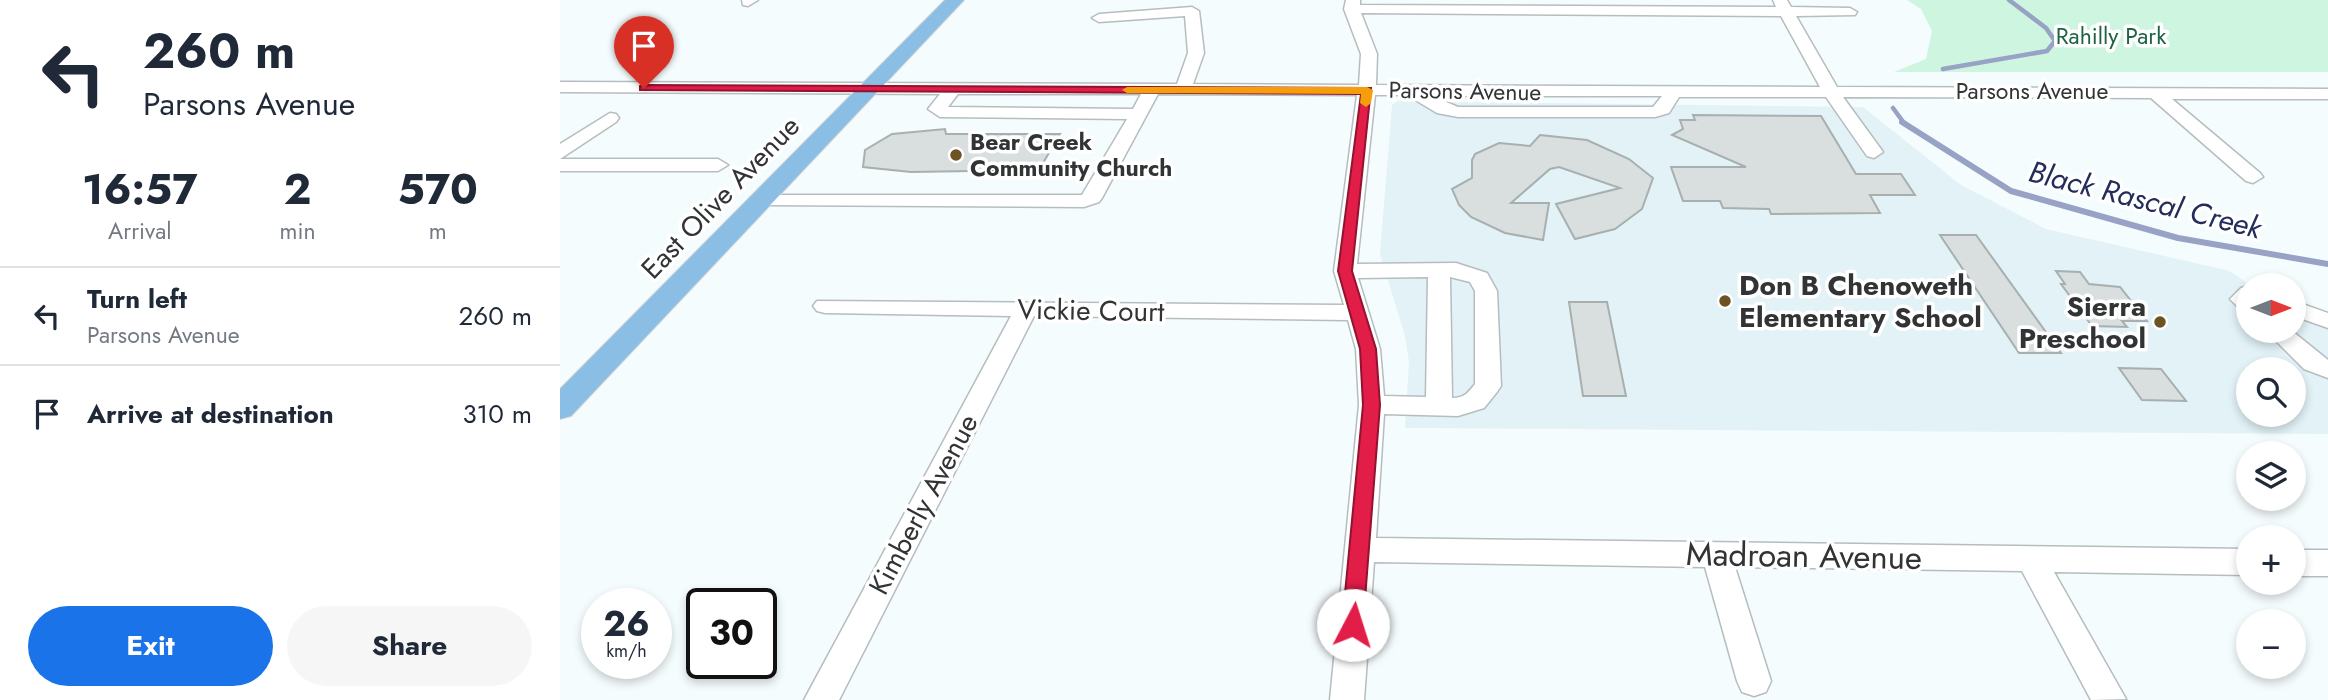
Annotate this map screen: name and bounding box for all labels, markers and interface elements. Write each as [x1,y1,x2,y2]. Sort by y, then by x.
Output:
text: 260 m [143,16,295,86]
pin [614,16,674,88]
park label: Rahilly Park [2056,19,2167,53]
icon: arrive [625,27,663,65]
icon: left [28,28,119,119]
street label: Parsons Avenue [1388,73,1542,109]
street label: Parsons Avenue [1956,74,2108,108]
text: Parsons Avenue [143,81,355,127]
street label: East Olive Avenue [632,106,809,288]
place label: Bear Creek Community Church [970,125,1172,185]
marker: Bear Creek Community Church [948,147,964,163]
water label: Black Rascal Creek [2024,150,2267,250]
text: 16:57 [82,159,198,220]
text: 2 [284,159,311,220]
text: 570 [398,159,478,220]
text: Arrival [108,214,172,248]
text: min [280,214,316,248]
text: m [429,214,447,248]
place label: Don B Chenoweth Elementary School [1739,265,1982,338]
north arrow [2236,273,2306,343]
map controls [2236,273,2306,679]
text: Turn left [87,280,187,318]
place label: Sierra Preschool [2019,286,2146,359]
street label: Vickie Court [1017,289,1165,332]
marker: Don B Chenoweth Elementary School [1717,293,1733,309]
icon: left [28,297,66,335]
text: 260 m [459,297,532,335]
marker: Sierra Preschool [2152,314,2168,330]
text: Parsons Avenue [87,318,240,352]
button: search [2236,357,2306,427]
icon: arrive [28,395,66,433]
text: Arrive at destination [87,395,334,433]
text: 310 m [462,395,532,433]
street label: Kimberly Avenue [859,407,988,602]
button: layers [2236,441,2306,511]
button: + [2236,525,2306,595]
street label: Madroan Avenue [1686,530,1922,581]
speed limit sign: 30 [686,588,777,679]
position arrow [1316,588,1390,662]
text: 26 [603,599,650,649]
button: Exit [28,606,273,686]
button: Share [287,606,532,686]
button: − [2236,609,2306,679]
text: km/h [606,638,647,664]

